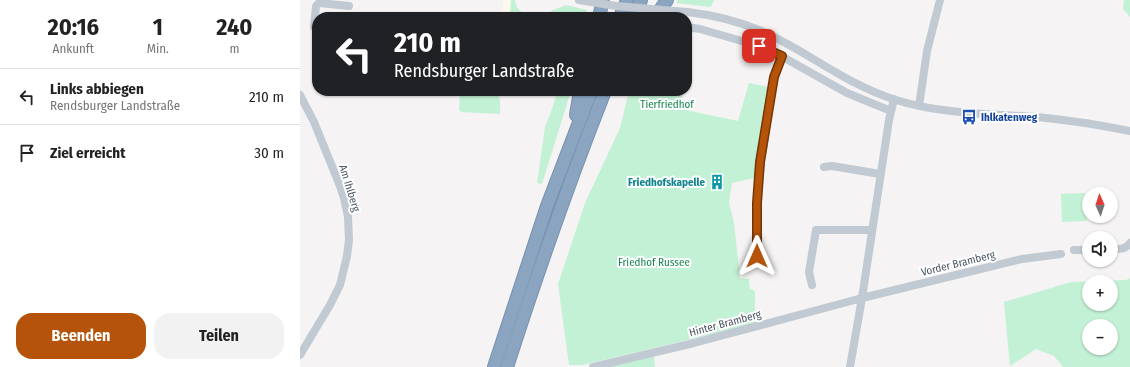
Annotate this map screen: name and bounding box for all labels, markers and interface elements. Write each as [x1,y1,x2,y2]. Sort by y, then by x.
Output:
text: 20:16 [48,13,99,41]
text: 1 [153,13,163,41]
text: 240 [216,13,252,41]
text: 210 m [394,26,461,59]
icon: left [328,28,380,80]
pin [742,29,776,63]
icon: arrive [748,35,770,57]
text: Ankunft [53,41,94,56]
text: Min. [147,41,169,56]
text: m [229,41,239,56]
text: Rendsburger Landstraße [394,60,574,82]
text: Links abbiegen [50,80,144,98]
icon: left [16,86,38,108]
text: 210 m [249,88,284,106]
text: Rendsburger Landstraße [50,98,180,113]
park label: Tierfriedhof [640,98,694,111]
bus stop icon: Ihlkatenweg [960,108,978,126]
place label: Ihlkatenweg [981,111,1038,124]
icon: arrive [16,142,38,164]
text: Ziel erreicht [50,144,125,162]
text: 30 m [254,144,284,162]
street label: Am Ihlberg [336,163,363,214]
building icon: Friedhofskapelle [708,173,726,191]
place label: Friedhofskapelle [628,176,705,189]
north arrow [1082,187,1118,223]
map controls [1082,187,1118,355]
button: sound [1082,231,1118,267]
position arrow [736,235,778,277]
street label: Vorder Bramberg [920,248,997,279]
park label: Friedhof Russee [618,256,690,269]
button: + [1082,275,1118,311]
street label: Hinter Bramberg [688,307,763,339]
button: Beenden [16,313,146,359]
button: Teilen [154,313,284,359]
button: − [1082,319,1118,355]

